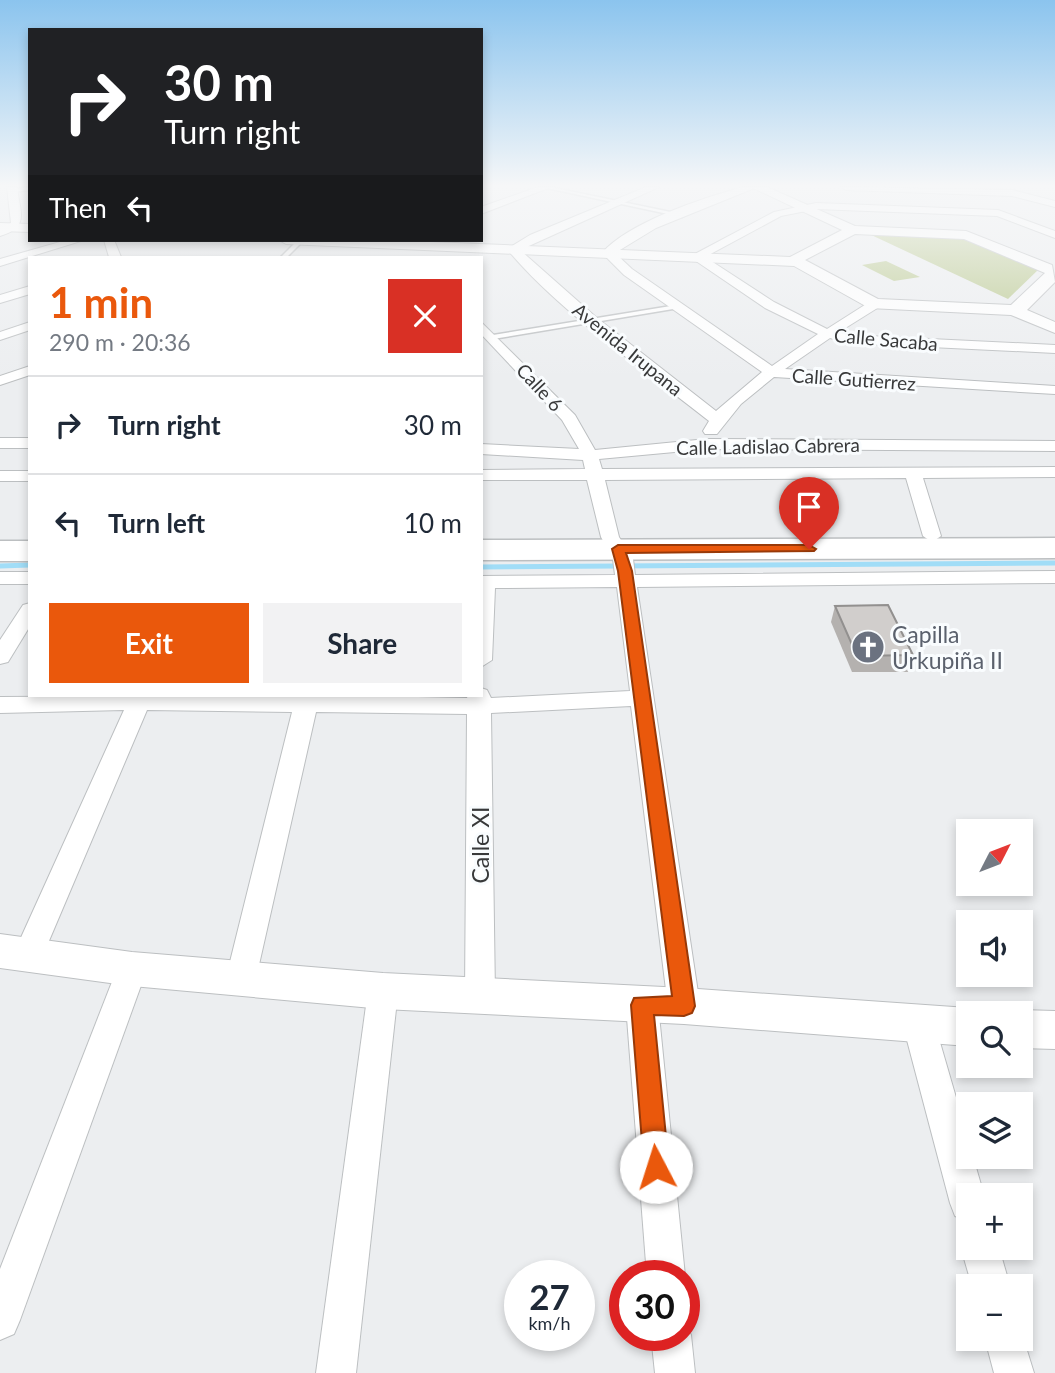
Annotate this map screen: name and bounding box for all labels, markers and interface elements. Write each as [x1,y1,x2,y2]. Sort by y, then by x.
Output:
text: 30 m [164,53,274,111]
icon: right [49,56,140,147]
text: Turn right [164,112,300,151]
icon: left [121,189,159,227]
text: Then [49,192,107,224]
text: 1 min [49,277,153,327]
button: close [388,279,462,353]
street label: Avenida Irupana [568,298,688,400]
street label: Calle Sacaba [833,323,939,355]
text: 290 m · 20:36 [49,328,191,356]
street label: Calle 6 [512,358,568,416]
street label: Calle Gutierrez [791,363,917,395]
icon: right [49,406,87,444]
text: Turn right [108,409,221,441]
text: 30 m [404,409,462,441]
street label: Calle Ladislao Cabrera [676,433,860,459]
pin [779,477,839,549]
icon: arrive [790,488,828,526]
icon: left [49,504,87,542]
text: Turn left [108,507,205,539]
text: 10 m [404,507,462,539]
button: Exit [49,603,249,683]
button: Share [263,603,462,683]
place label: Capilla Urkupiña II [892,620,1003,674]
church icon: Capilla Urkupiña II [849,628,887,666]
street label: Calle XI [466,806,494,884]
north arrow [956,819,1032,896]
map controls [956,819,1033,1351]
button: sound [956,910,1033,987]
button: search [956,1001,1033,1078]
button: layers [956,1092,1033,1169]
position arrow [619,1130,693,1204]
button: + [956,1183,1033,1260]
speed limit sign: 30 [609,1260,700,1351]
button: − [956,1274,1033,1351]
text: 27 [529,1275,570,1317]
text: km/h [528,1312,571,1334]

